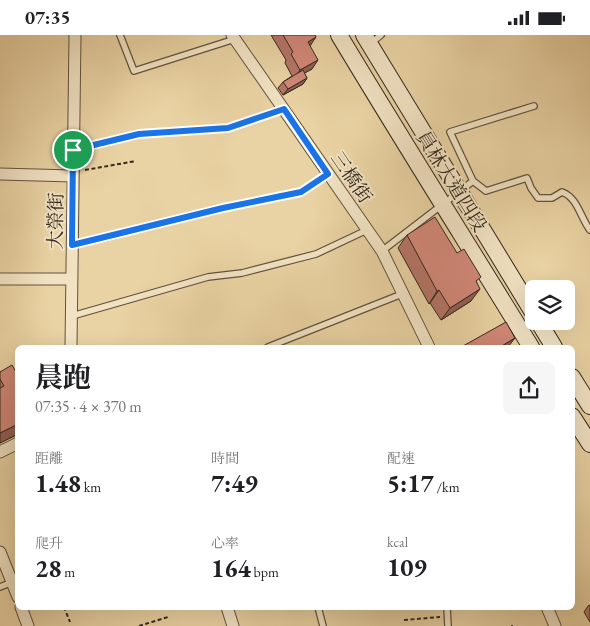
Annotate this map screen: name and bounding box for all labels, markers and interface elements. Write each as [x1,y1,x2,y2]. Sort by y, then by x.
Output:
text: 07:35 [25,5,71,30]
street label: 員林大道四段 [411,126,492,236]
pin [52,129,94,171]
icon: arrive [59,136,87,164]
street label: 三橋街 [325,147,378,208]
street label: 大榮街 [43,192,68,250]
map controls [525,280,575,330]
button: layers [525,280,575,330]
text: 晨跑 [35,359,91,395]
button: share [503,362,555,414]
text: 07:35 · 4 × 370 m [35,396,142,417]
text: 距離 [35,449,63,467]
text: 時間 [211,449,239,467]
text: 配速 [387,449,415,467]
text: 1.48 [35,467,81,499]
text: 7:49 [211,467,258,499]
text: 5:17 [387,467,434,499]
text: km [81,478,101,496]
text: /km [434,478,460,496]
text: kcal [387,533,408,551]
text: 爬升 [35,534,63,552]
text: 心率 [211,534,239,552]
text: 109 [387,551,427,583]
text: 28 [35,552,61,584]
text: 164 [211,552,251,584]
text: m [61,563,75,581]
text: bpm [251,563,279,581]

